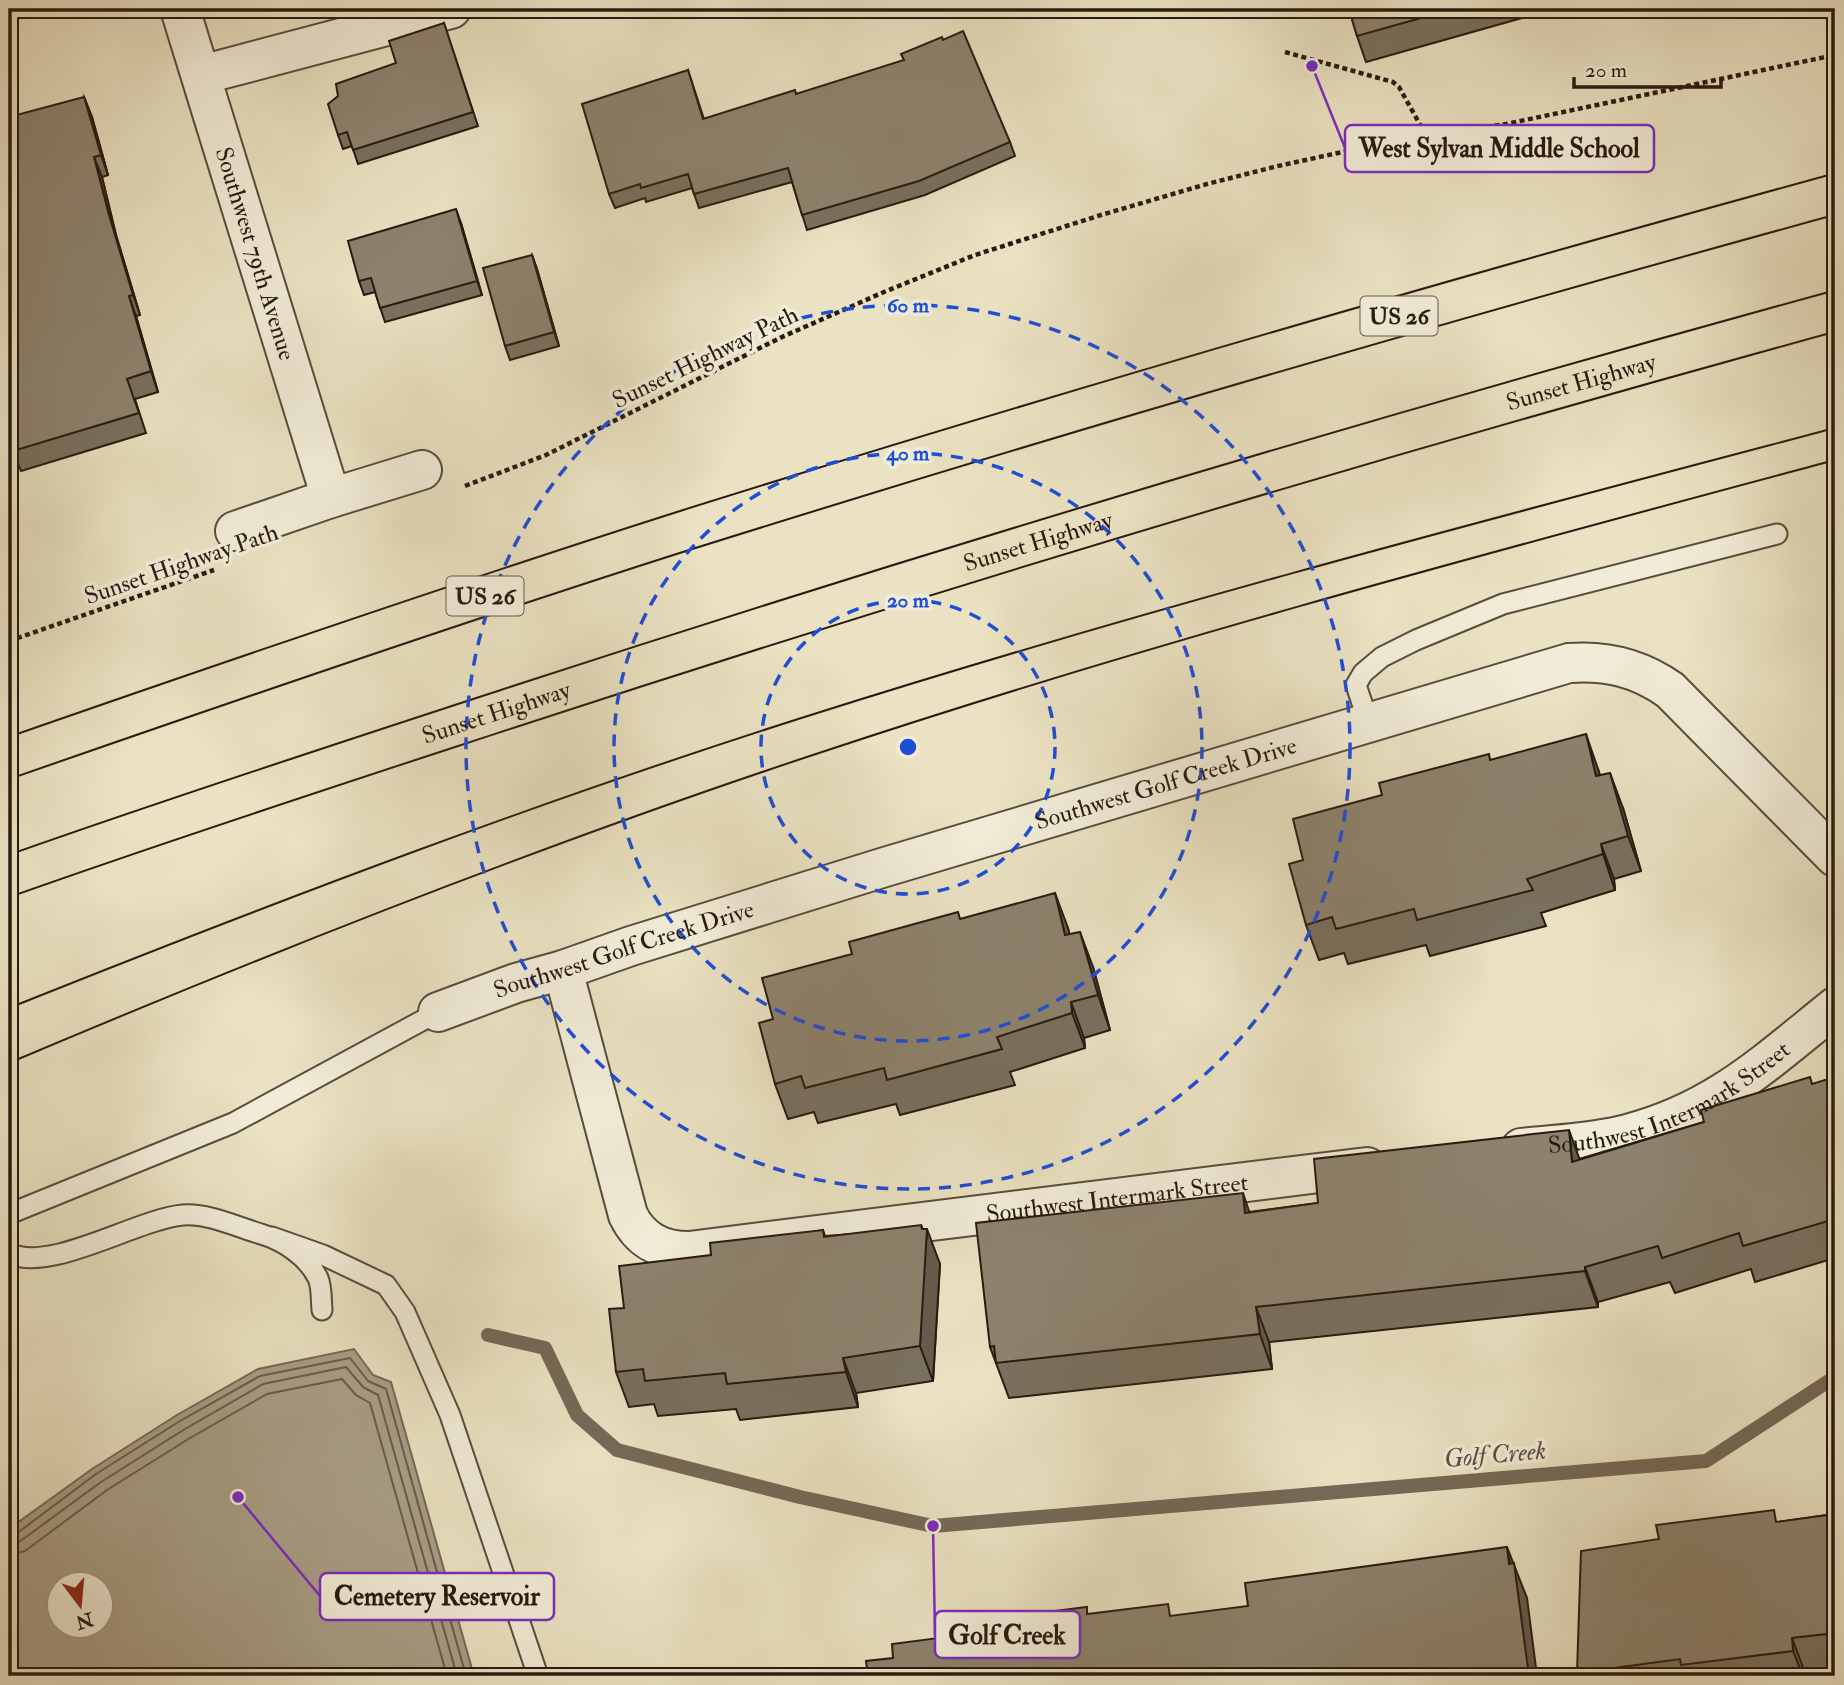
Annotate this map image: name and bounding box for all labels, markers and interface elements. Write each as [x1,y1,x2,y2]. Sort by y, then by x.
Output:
scale bar [1574,46,1722,90]
text: 20 m [1585,57,1627,84]
callout: West Sylvan Middle School [1345,125,1654,172]
text: West Sylvan Middle School [1357,133,1640,166]
street label: Southwest 79th Avenue [208,143,303,364]
text: 60 m [887,292,930,319]
road number: US 26 [1360,296,1438,336]
street label: Sunset Highway Path [607,299,804,416]
street label: Sunset Highway [1503,346,1660,418]
text: 40 m [886,440,930,467]
street label: Sunset Highway [960,505,1117,579]
street label: Sunset Highway Path [80,517,283,612]
road number: US 26 [447,576,524,616]
text: 20 m [887,587,930,614]
street label: Sunset Highway [418,674,575,752]
street label: Southwest Golf Creek Drive [1031,730,1300,837]
centre of rings [896,735,920,759]
street label: Southwest Golf Creek Drive [489,894,758,1006]
street label: Southwest Intermark Street [1547,1034,1797,1161]
street label: Southwest Intermark Street [984,1167,1250,1230]
water label: Golf Creek [1443,1435,1547,1475]
north arrow [46,1570,116,1640]
callout: Cemetery Reservoir [320,1573,554,1620]
text: Cemetery Reservoir [334,1581,540,1614]
text: N [72,1606,97,1635]
callout: Golf Creek [935,1611,1080,1658]
text: Golf Creek [948,1620,1066,1652]

